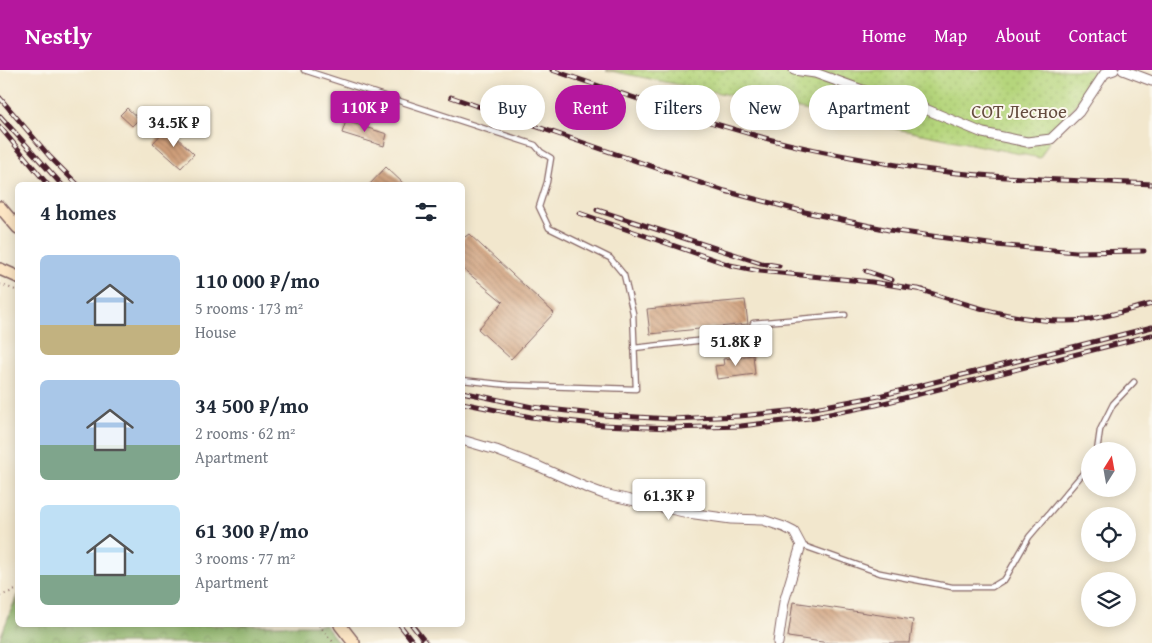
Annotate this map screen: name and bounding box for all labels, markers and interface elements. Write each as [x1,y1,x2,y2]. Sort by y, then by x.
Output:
text: Nestly [25,18,92,53]
text: Home [862,22,906,49]
text: Map [934,22,967,49]
text: About [995,22,1041,49]
text: Contact [1069,22,1127,49]
chip: Buy [480,85,545,130]
chip: Rent [555,85,626,130]
chip: Filters [636,85,720,130]
chip: New [730,85,799,130]
chip: Apartment [809,85,928,130]
pin: 110K ₽ [324,90,406,133]
text: 110K ₽ [342,95,388,119]
park label: СОТ Лесное [971,97,1067,125]
pin: 34.5K ₽ [128,106,220,148]
text: 34.5K ₽ [148,110,200,134]
text: 4 homes [40,197,116,228]
icon: filters [412,198,440,226]
text: 110 000 ₽/mo [195,265,320,296]
icon: home [80,275,140,335]
text: 5 rooms · 173 m² [195,296,303,320]
text: House [195,320,236,344]
pin: 51.8K ₽ [690,324,782,367]
text: 51.8K ₽ [710,329,762,353]
text: 34 500 ₽/mo [195,390,309,421]
icon: home [80,400,140,460]
text: 2 rooms · 62 m² [195,421,295,445]
north arrow [1081,442,1136,498]
map controls [1081,442,1136,627]
text: Apartment [195,445,268,469]
pin: 61.3K ₽ [623,478,715,521]
text: 61.3K ₽ [643,483,695,507]
button: locate [1081,507,1136,562]
text: 61 300 ₽/mo [195,515,309,546]
icon: home [80,525,140,585]
text: 3 rooms · 77 m² [195,546,295,570]
text: Apartment [195,570,268,594]
button: layers [1081,572,1136,627]

